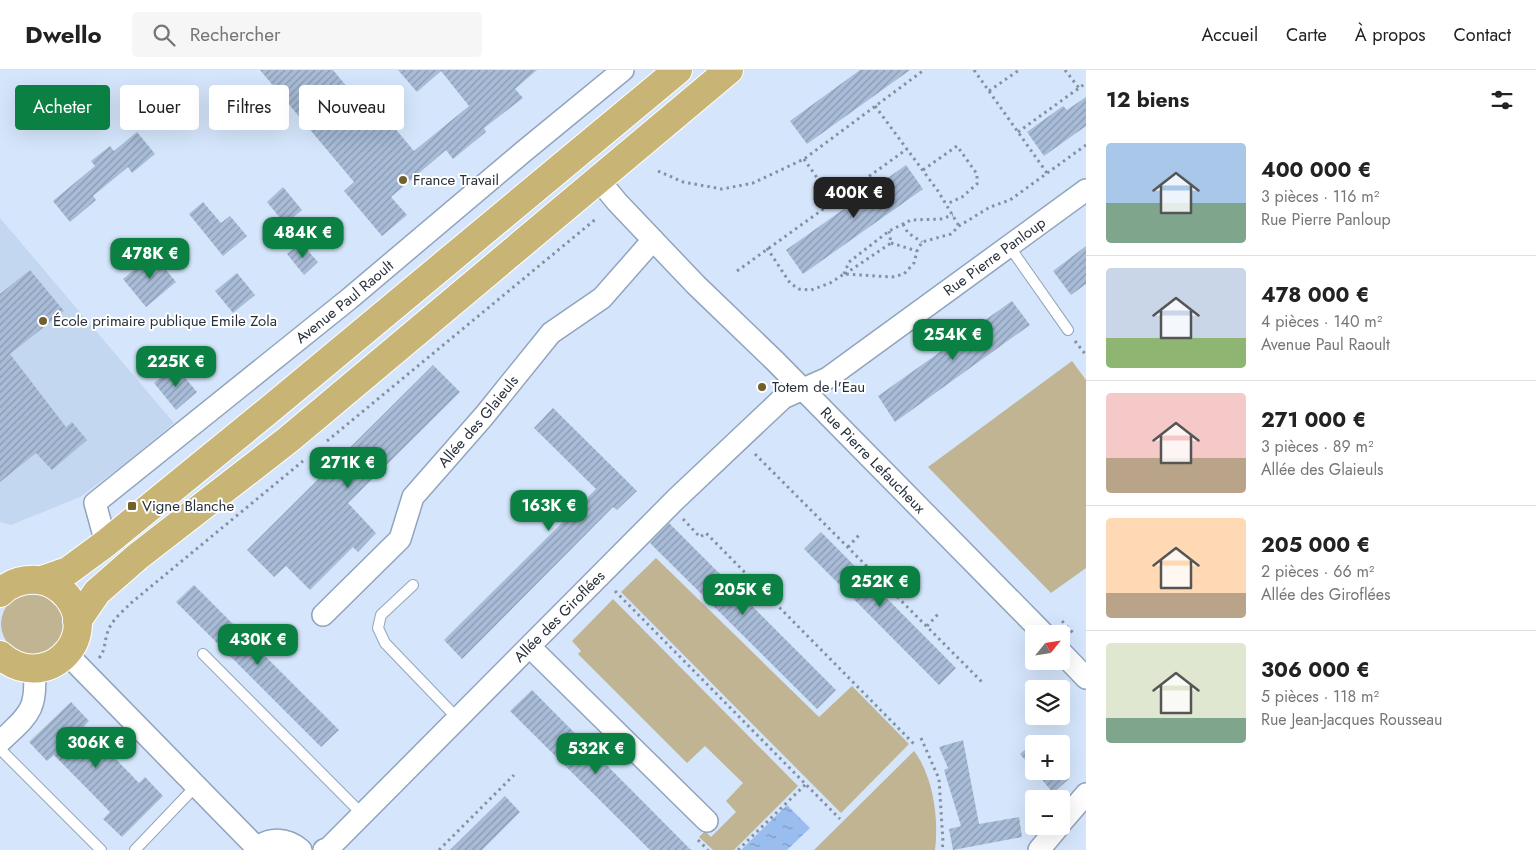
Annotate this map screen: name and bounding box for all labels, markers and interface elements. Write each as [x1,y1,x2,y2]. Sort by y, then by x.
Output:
search box [132,12,482,57]
text: Dwello [25,17,102,52]
icon: search [150,21,178,49]
text: Rechercher [190,21,281,48]
text: Accueil [1201,22,1258,48]
text: Carte [1286,22,1327,48]
text: À propos [1355,22,1425,48]
text: Contact [1453,22,1511,48]
chip: Acheter [15,85,110,130]
chip: Louer [120,85,199,130]
chip: Filtres [209,85,289,130]
chip: Nouveau [299,85,404,130]
text: 12 biens [1106,85,1189,115]
icon: filters [1488,86,1516,114]
text: 400 000 € [1261,155,1372,185]
icon: home [1146,163,1206,223]
place label: France Travail [413,169,499,191]
marker: France Travail [397,174,409,186]
pin: 400K € [813,176,895,219]
text: 400K € [825,181,883,204]
text: 3 pièces · 116 m² [1261,185,1379,208]
text: Rue Pierre Panloup [1261,208,1391,231]
street label: Rue Pierre Panloup [939,212,1051,301]
pin: 484K € [262,216,344,259]
text: 484K € [274,221,332,244]
pin: 478K € [109,238,191,280]
text: 478K € [121,242,179,265]
street label: Avenue Paul Raoult [291,255,399,349]
text: 478 000 € [1261,280,1370,310]
icon: home [1146,288,1206,348]
place label: École primaire publique Emile Zola [53,310,277,332]
text: 4 pièces · 140 m² [1261,310,1382,333]
marker: École primaire publique Emile Zola [37,315,49,327]
pin: 254K € [912,318,994,361]
text: 254K € [924,323,982,346]
text: Avenue Paul Raoult [1261,333,1390,356]
pin: 225K € [135,346,217,388]
text: 225K € [147,350,205,373]
street label: Allée des Glaieuls [433,370,524,472]
place label: Totem de l'Eau [772,376,865,398]
marker: Totem de l'Eau [756,381,768,393]
street label: Rue Pierre Lefaucheux [815,402,931,519]
text: 271 000 € [1261,405,1366,435]
icon: home [1146,413,1206,473]
text: 3 pièces · 89 m² [1261,435,1374,458]
pin: 271K € [307,446,389,489]
text: 271K € [321,451,375,474]
text: Allée des Glaieuls [1261,458,1384,481]
pin: 163K € [508,490,590,532]
text: 163K € [521,494,577,517]
place label: Vigne Blanche [142,495,234,517]
marker: Vigne Blanche [126,500,138,512]
text: 205 000 € [1261,530,1370,560]
icon: home [1146,538,1206,598]
text: 2 pièces · 66 m² [1261,560,1374,583]
street label: Allée des Giroflées [509,566,610,667]
pin: 252K € [839,566,921,608]
text: 252K € [851,570,909,593]
pin: 205K € [702,574,784,616]
text: 205K € [714,578,772,601]
text: Allée des Giroflées [1261,583,1391,606]
pin: 430K € [217,624,299,666]
north arrow [1025,625,1070,670]
map controls [1025,625,1070,835]
text: 430K € [229,628,287,651]
text: 306 000 € [1261,655,1370,685]
icon: home [1146,663,1206,723]
button: layers [1025,680,1070,725]
text: 5 pièces · 118 m² [1261,685,1379,708]
text: Rue Jean-Jacques Rousseau [1261,708,1442,731]
pin: 306K € [55,726,137,769]
text: 306K € [67,731,125,754]
pin: 532K € [555,732,637,775]
button: + [1025,735,1070,780]
text: 532K € [567,737,625,760]
button: − [1025,790,1070,835]

